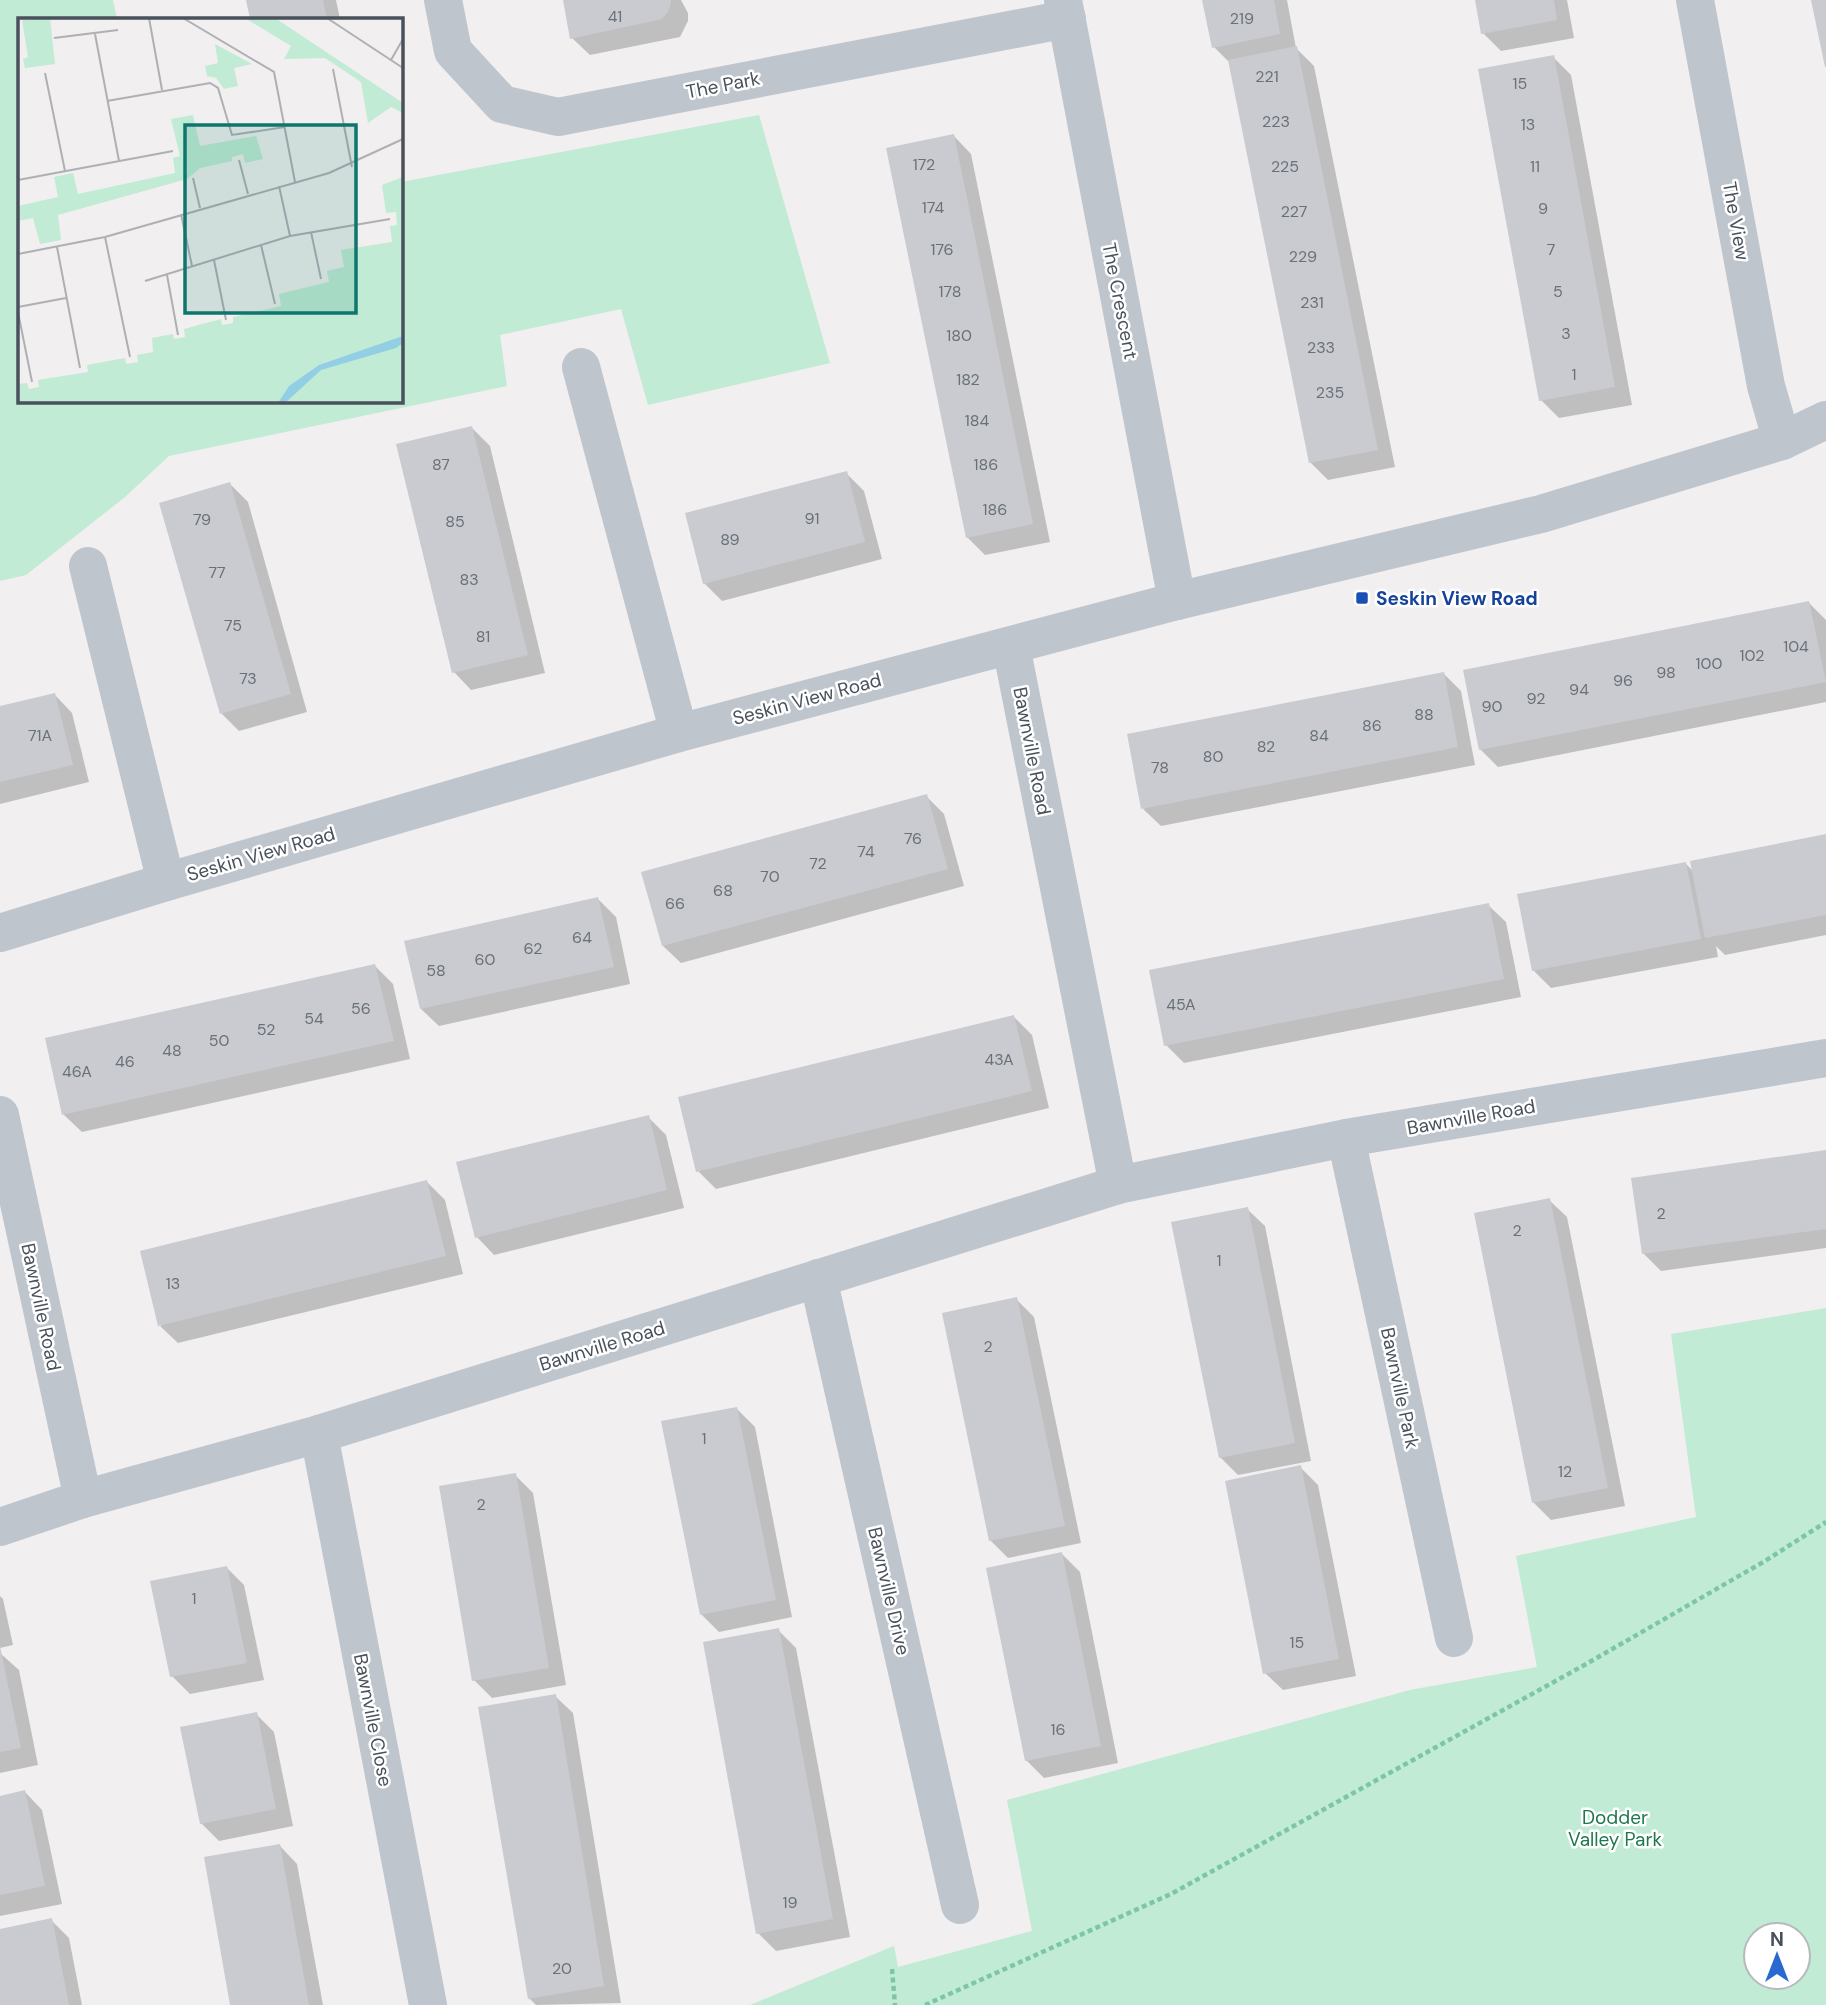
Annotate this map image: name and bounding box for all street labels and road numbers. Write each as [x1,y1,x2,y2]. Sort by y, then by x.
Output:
street label: The Park [684,65,763,104]
street label: The View [1717,180,1755,263]
street label: The Crescent [1096,241,1144,361]
street label: Seskin View Road [730,667,884,731]
street label: Bawnville Road [1007,685,1057,817]
street label: Seskin View Road [184,821,338,887]
street label: Bawnville Road [1405,1093,1537,1141]
street label: Bawnville Road [15,1241,67,1373]
street label: Bawnville Road [536,1315,668,1377]
street label: Bawnville Park [1375,1325,1425,1451]
street label: Bawnville Drive [862,1525,916,1657]
street label: Bawnville Close [348,1651,398,1789]

